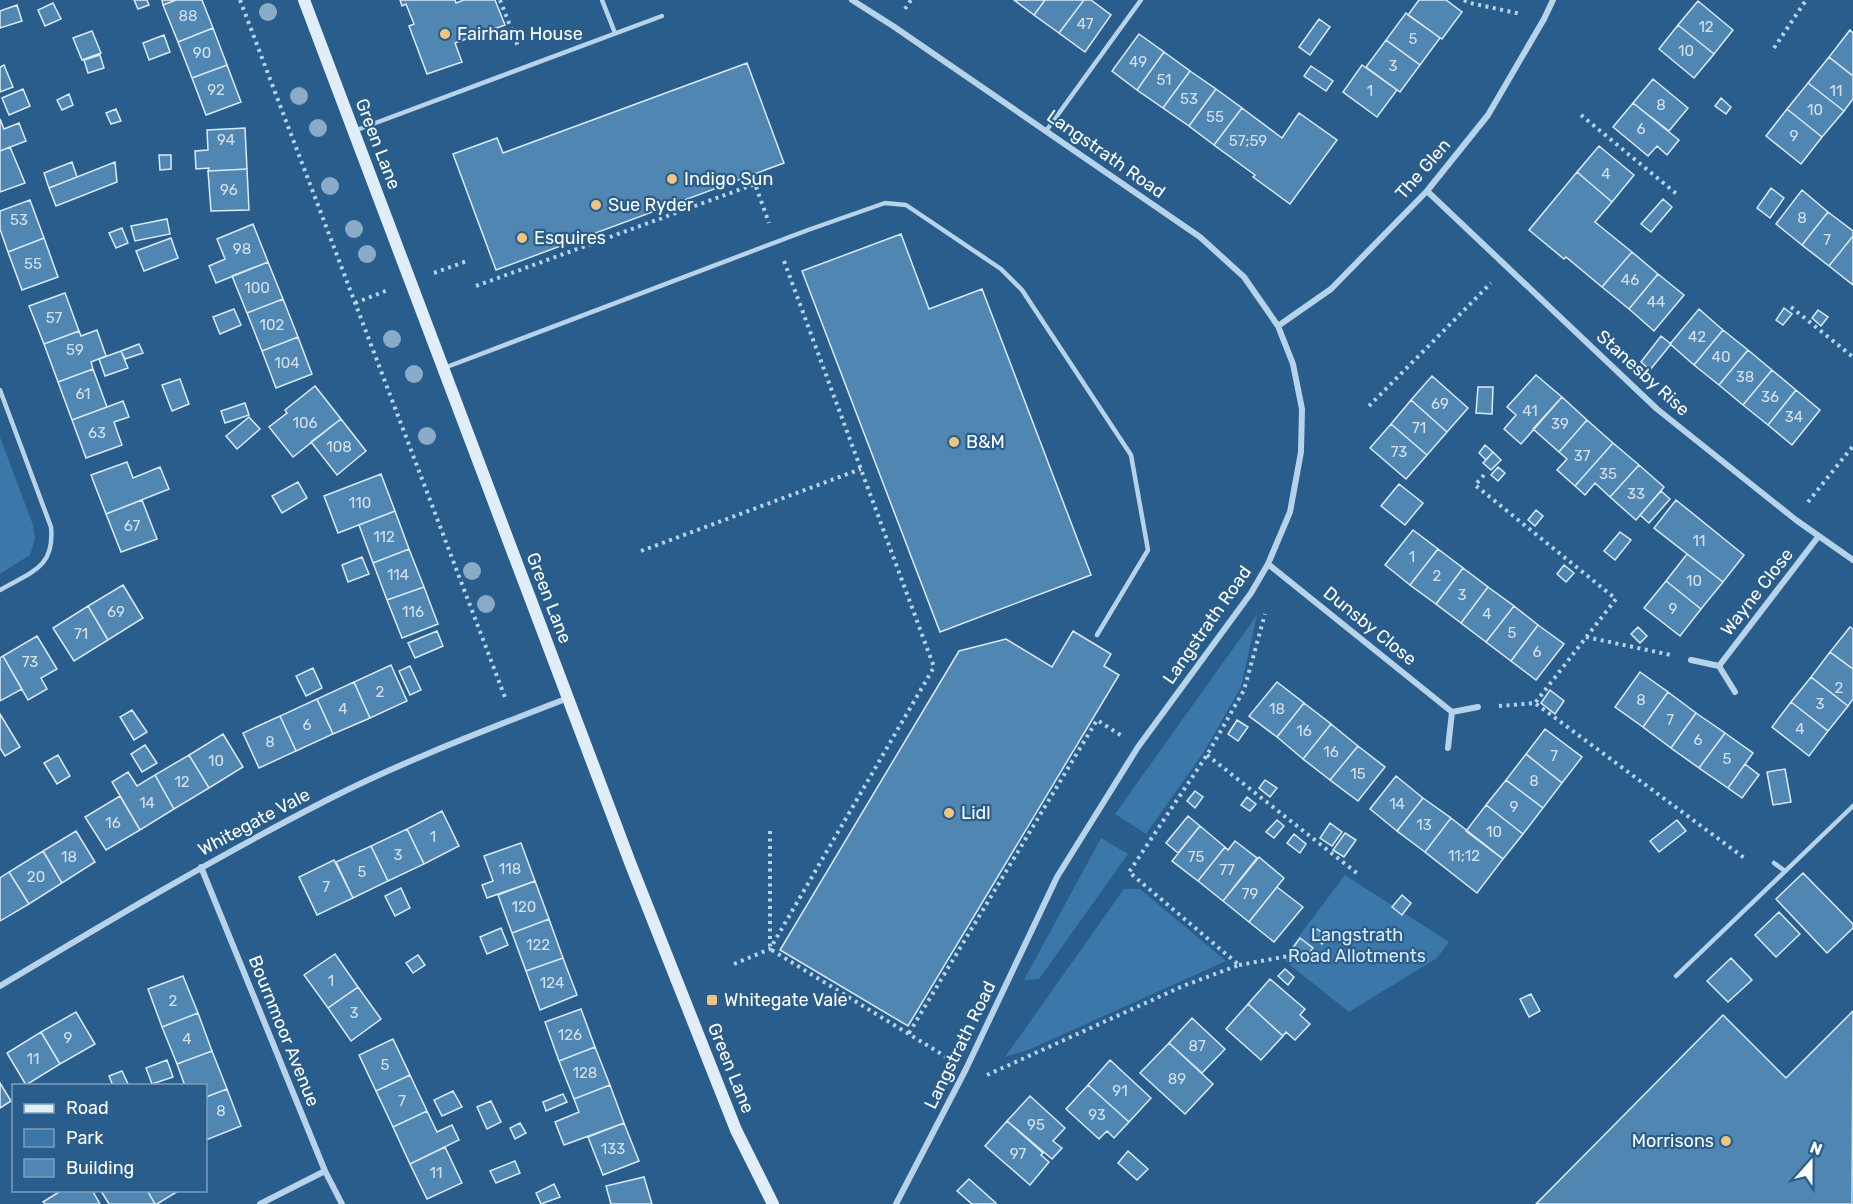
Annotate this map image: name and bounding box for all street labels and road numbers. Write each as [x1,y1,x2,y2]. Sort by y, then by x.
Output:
street label: Green Lane [351,95,405,193]
street label: Langstrath Road [1043,105,1169,203]
street label: The Glen [1391,134,1455,204]
street label: Stanesby Rise [1592,325,1694,421]
street label: Wayne Close [1716,544,1798,640]
street label: Green Lane [522,549,576,647]
street label: Langstrath Road [1158,562,1256,688]
street label: Dunsby Close [1319,582,1421,670]
street label: Whitegate Vale [194,783,314,861]
street label: Bournmoor Avenue [244,952,324,1110]
street label: Langstrath Road [920,977,1000,1113]
street label: Green Lane [703,1020,759,1116]

